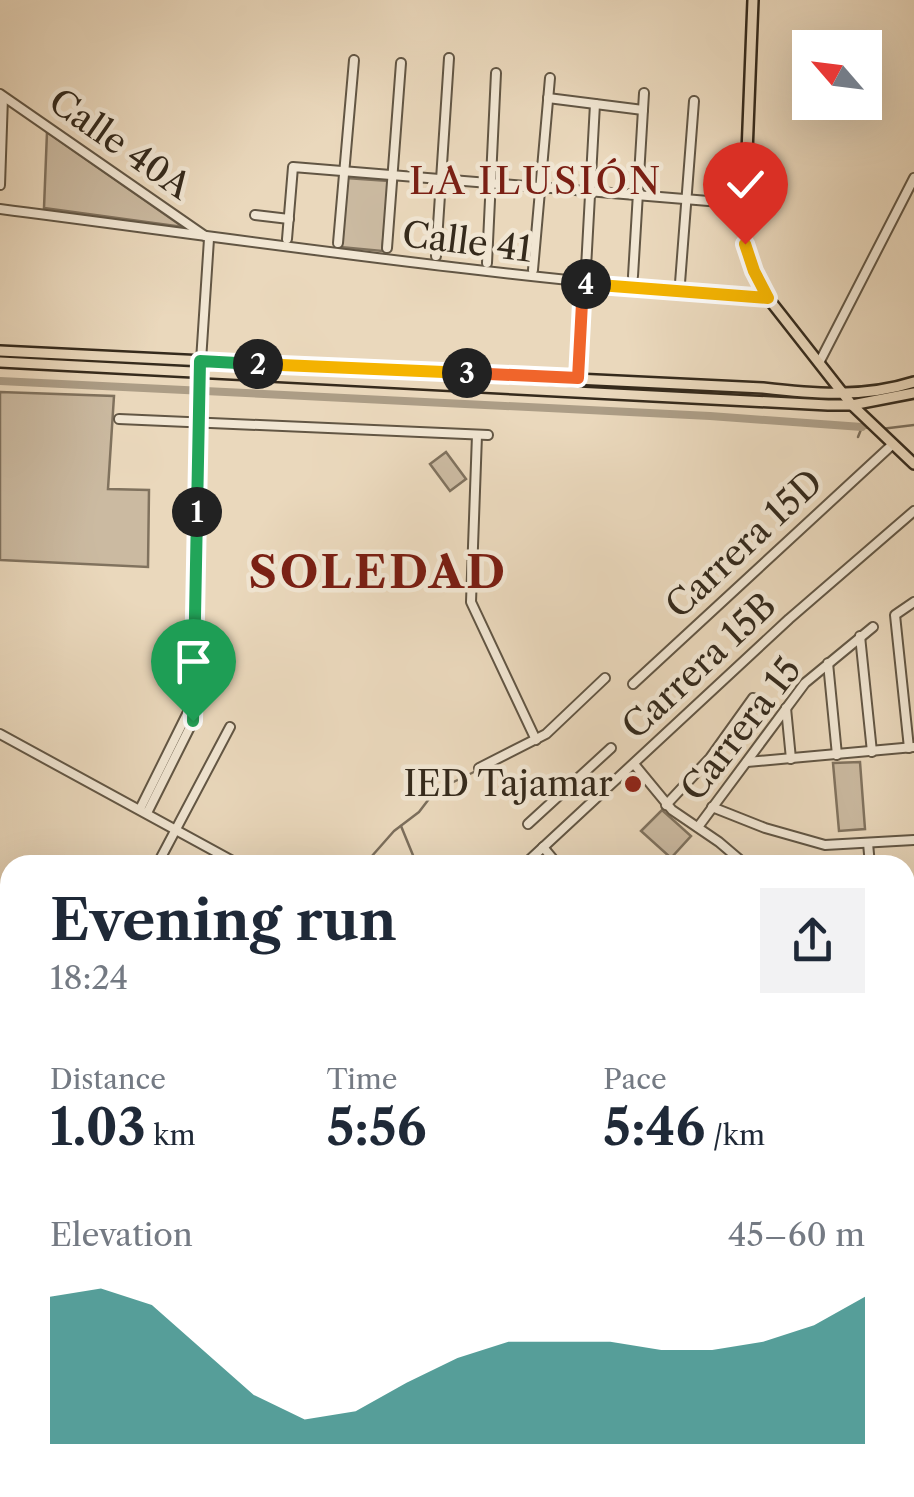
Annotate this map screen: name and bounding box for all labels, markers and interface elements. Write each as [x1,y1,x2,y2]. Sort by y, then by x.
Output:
north arrow [792,30,882,120]
map controls [792,30,882,120]
street label: Calle 40A [41,79,200,209]
pin [703,142,788,245]
district label: LA ILUSIÓN [409,157,663,204]
icon: check [718,157,773,212]
street label: Calle 41 [400,212,535,271]
pin: 4 [561,259,611,309]
text: 4 [578,267,594,301]
pin: 2 [233,339,283,389]
text: 2 [250,347,266,381]
pin: 3 [442,348,492,398]
text: 3 [459,356,475,390]
street label: Carrera 15D [657,460,831,627]
pin: 1 [172,487,222,537]
text: 1 [191,495,203,529]
district label: SOLEDAD [248,544,508,600]
street label: Carrera 15B [614,584,784,748]
pin [151,619,236,722]
icon: arrive [166,634,221,689]
street label: Carrera 15 [672,649,810,809]
place label: IED Tajamar [403,762,613,805]
marker: IED Tajamar [622,773,644,795]
text: Evening run [50,887,397,954]
button: share [760,888,865,993]
text: 18:24 [50,958,128,997]
text: Distance [50,1062,166,1096]
text: Time [327,1062,397,1096]
text: Pace [603,1062,667,1096]
text: 1.03 [50,1096,146,1158]
text: 5:56 [327,1096,427,1158]
text: 5:46 [603,1096,705,1158]
text: km [146,1118,196,1152]
text: /km [705,1118,765,1152]
text: Elevation [50,1215,193,1254]
text: 45–60 m [728,1215,865,1254]

